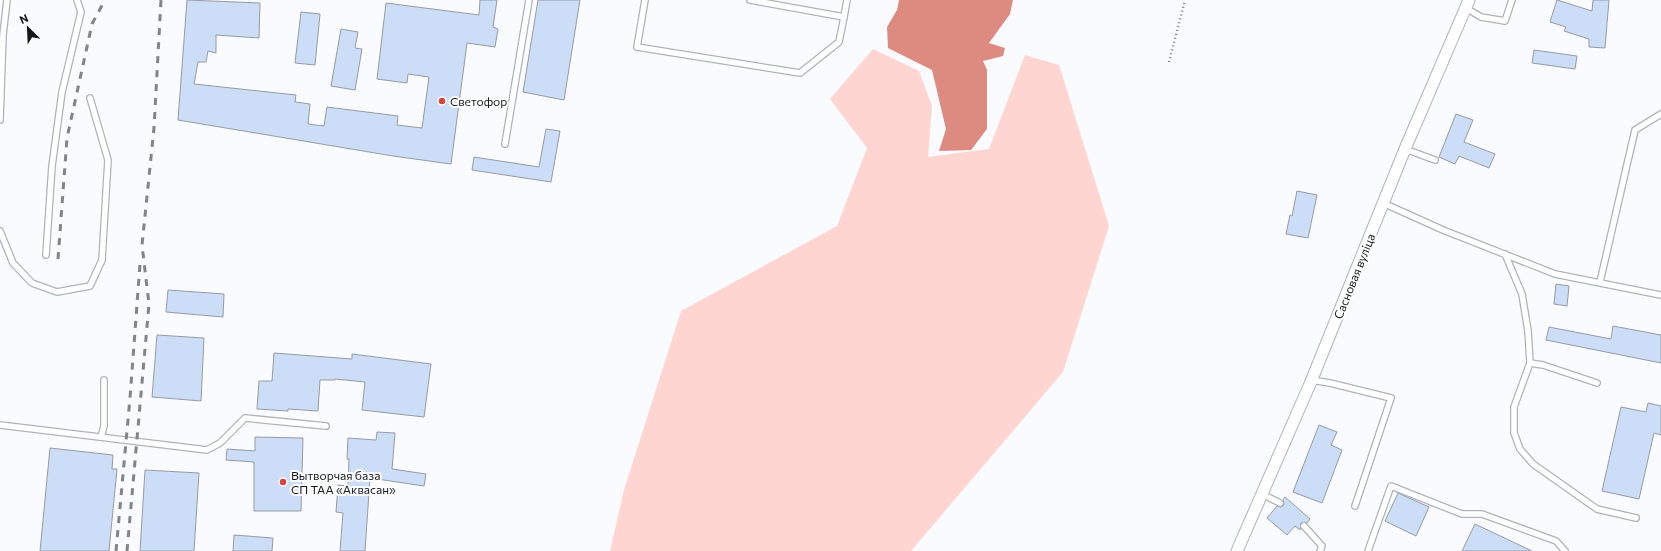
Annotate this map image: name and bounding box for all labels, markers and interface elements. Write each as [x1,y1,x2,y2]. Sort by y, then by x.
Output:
north arrow [8,8,48,48]
text: N [17,11,30,26]
place label: Светофор [450,94,507,108]
marker: Светофор [437,96,447,106]
street label: Сасновая вуліца [1330,231,1378,321]
place label: Вытворчая база СП ТАА «Аквасан» [291,468,396,496]
marker: Вытворчая база СП ТАА «Аквасан» [278,477,288,487]

